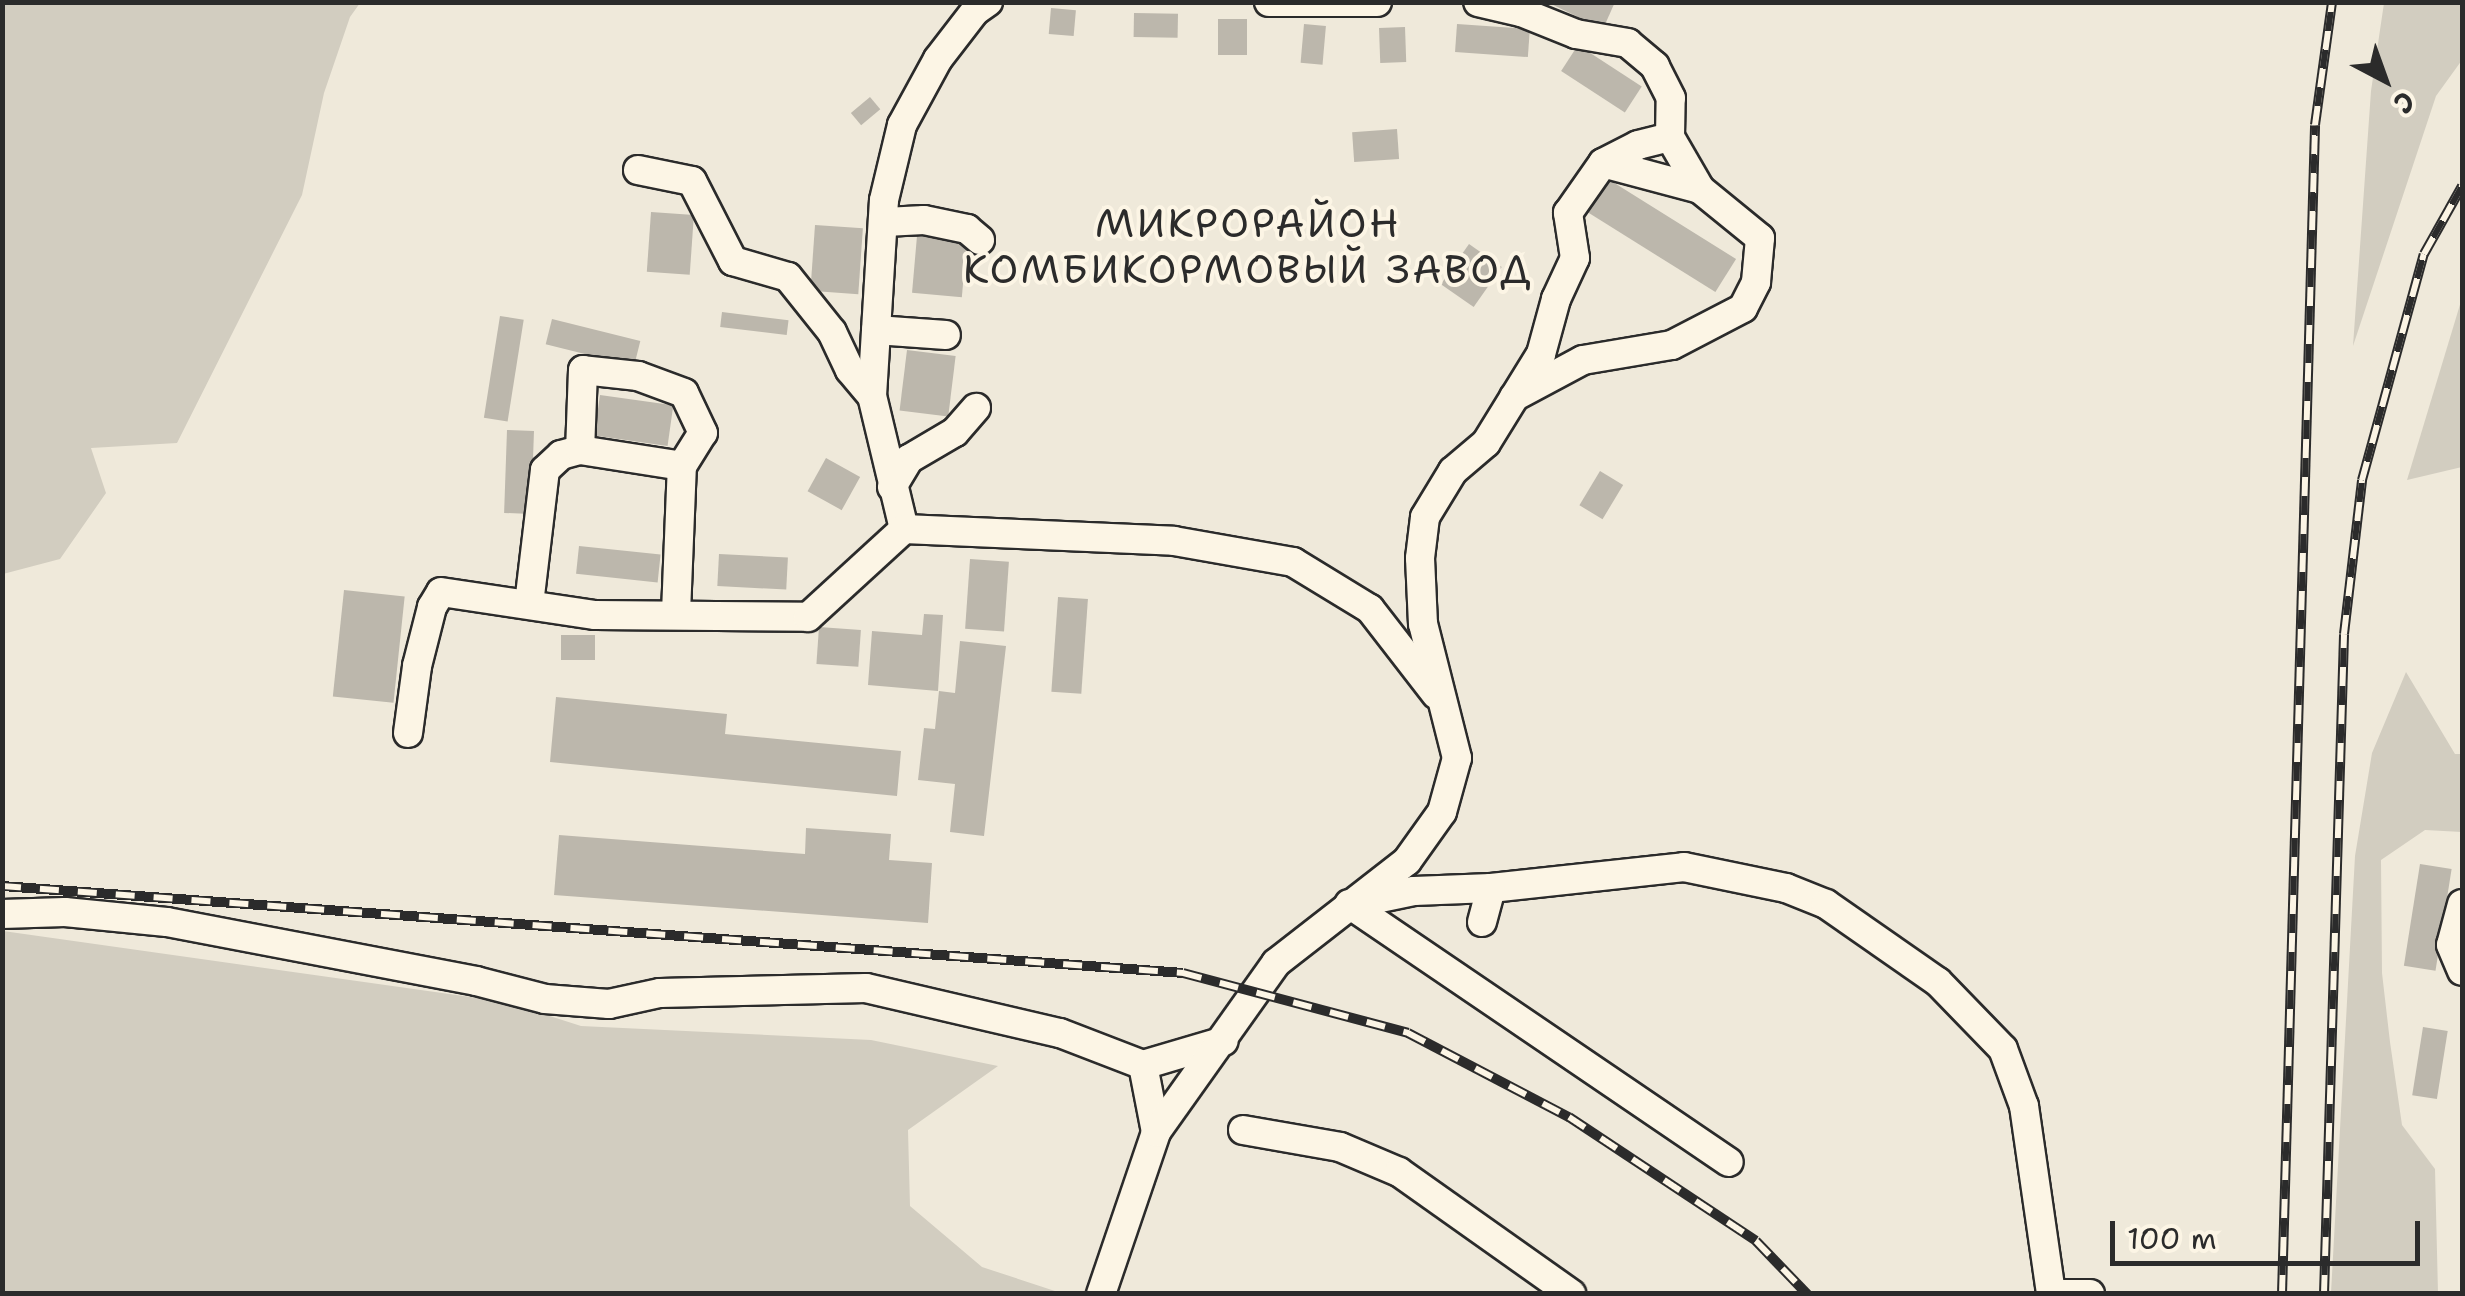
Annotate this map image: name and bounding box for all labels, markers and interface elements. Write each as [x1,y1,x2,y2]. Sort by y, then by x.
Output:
north arrow [2335,30,2435,130]
text: С [2386,83,2424,123]
district label: МИКРОРАЙОН КОМБИКОРМОВЫЙ ЗАВОД [963,199,1533,293]
scale bar [2115,1201,2425,1263]
text: 100 m [2127,1218,2217,1259]

